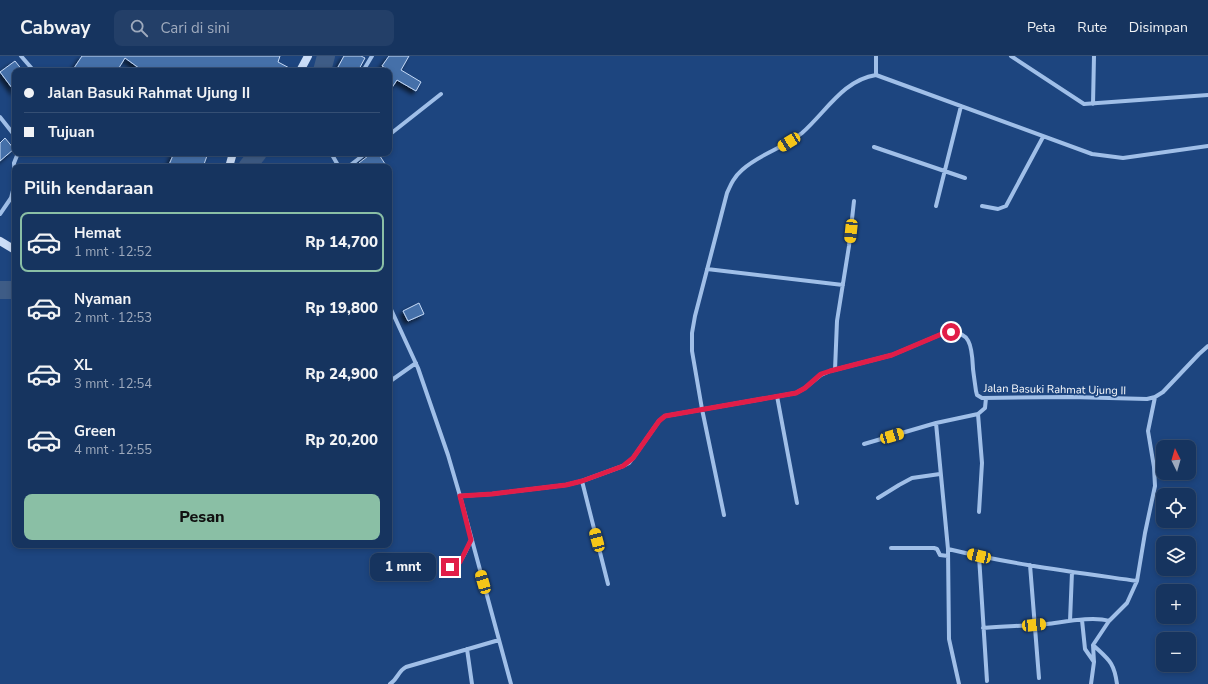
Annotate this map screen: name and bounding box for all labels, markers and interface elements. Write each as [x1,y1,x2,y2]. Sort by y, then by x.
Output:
search box [114,10,394,46]
text: Cabway [20,15,90,41]
icon: search [128,17,150,39]
text: Cari di sini [160,18,230,38]
text: Peta [1027,18,1055,37]
text: Rute [1077,18,1107,37]
text: Disimpan [1129,18,1188,37]
text: Jalan Basuki Rahmat Ujung II [48,83,250,103]
text: Tujuan [48,122,94,142]
car [776,131,802,153]
text: Pilih kendaraan [24,176,154,200]
car [844,218,858,244]
text: Hemat [74,223,121,243]
icon: car [26,224,62,260]
text: Rp 14,700 [305,232,378,252]
text: 1 mnt · 12:52 [74,243,152,261]
text: Nyaman [74,289,131,309]
icon: car [26,290,62,326]
text: Rp 19,800 [305,298,378,318]
text: 2 mnt · 12:53 [74,309,152,327]
route start [942,323,960,341]
text: XL [74,355,93,375]
icon: car [26,356,62,392]
text: Rp 24,900 [305,364,378,384]
text: 3 mnt · 12:54 [74,375,152,393]
street label: Jalan Basuki Rahmat Ujung II [983,381,1126,398]
text: Green [74,421,116,441]
icon: car [26,422,62,458]
car [879,427,905,445]
text: Rp 20,200 [305,430,378,450]
north arrow [1156,440,1196,480]
map controls [1156,440,1196,672]
text: 4 mnt · 12:55 [74,441,152,459]
button: locate [1156,488,1196,528]
button: Pesan [24,494,380,540]
car [588,527,606,553]
button: layers [1156,536,1196,576]
car [966,547,992,565]
callout: 1 mnt [370,553,436,581]
text: 1 mnt [385,558,421,576]
route end [441,558,459,576]
car [474,569,492,595]
button: + [1156,584,1196,624]
car [1021,618,1047,632]
button: − [1156,632,1196,672]

